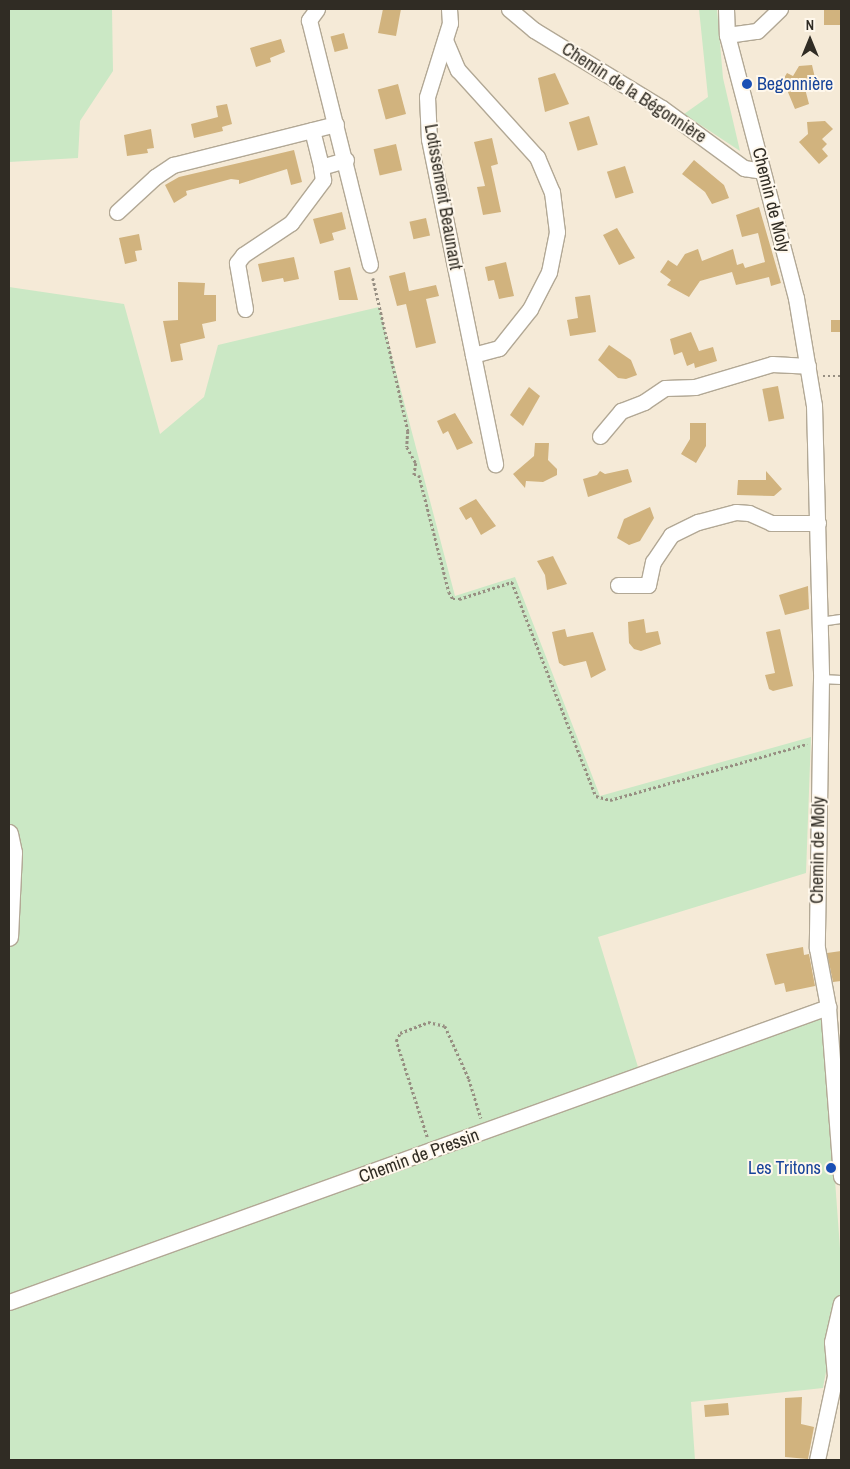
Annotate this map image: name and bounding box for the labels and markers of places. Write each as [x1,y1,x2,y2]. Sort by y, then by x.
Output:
place label: Begonnière [757,73,833,95]
marker: Begonnière [741,78,753,90]
place label: Les Tritons [748,1157,821,1179]
marker: Les Tritons [825,1162,837,1174]

